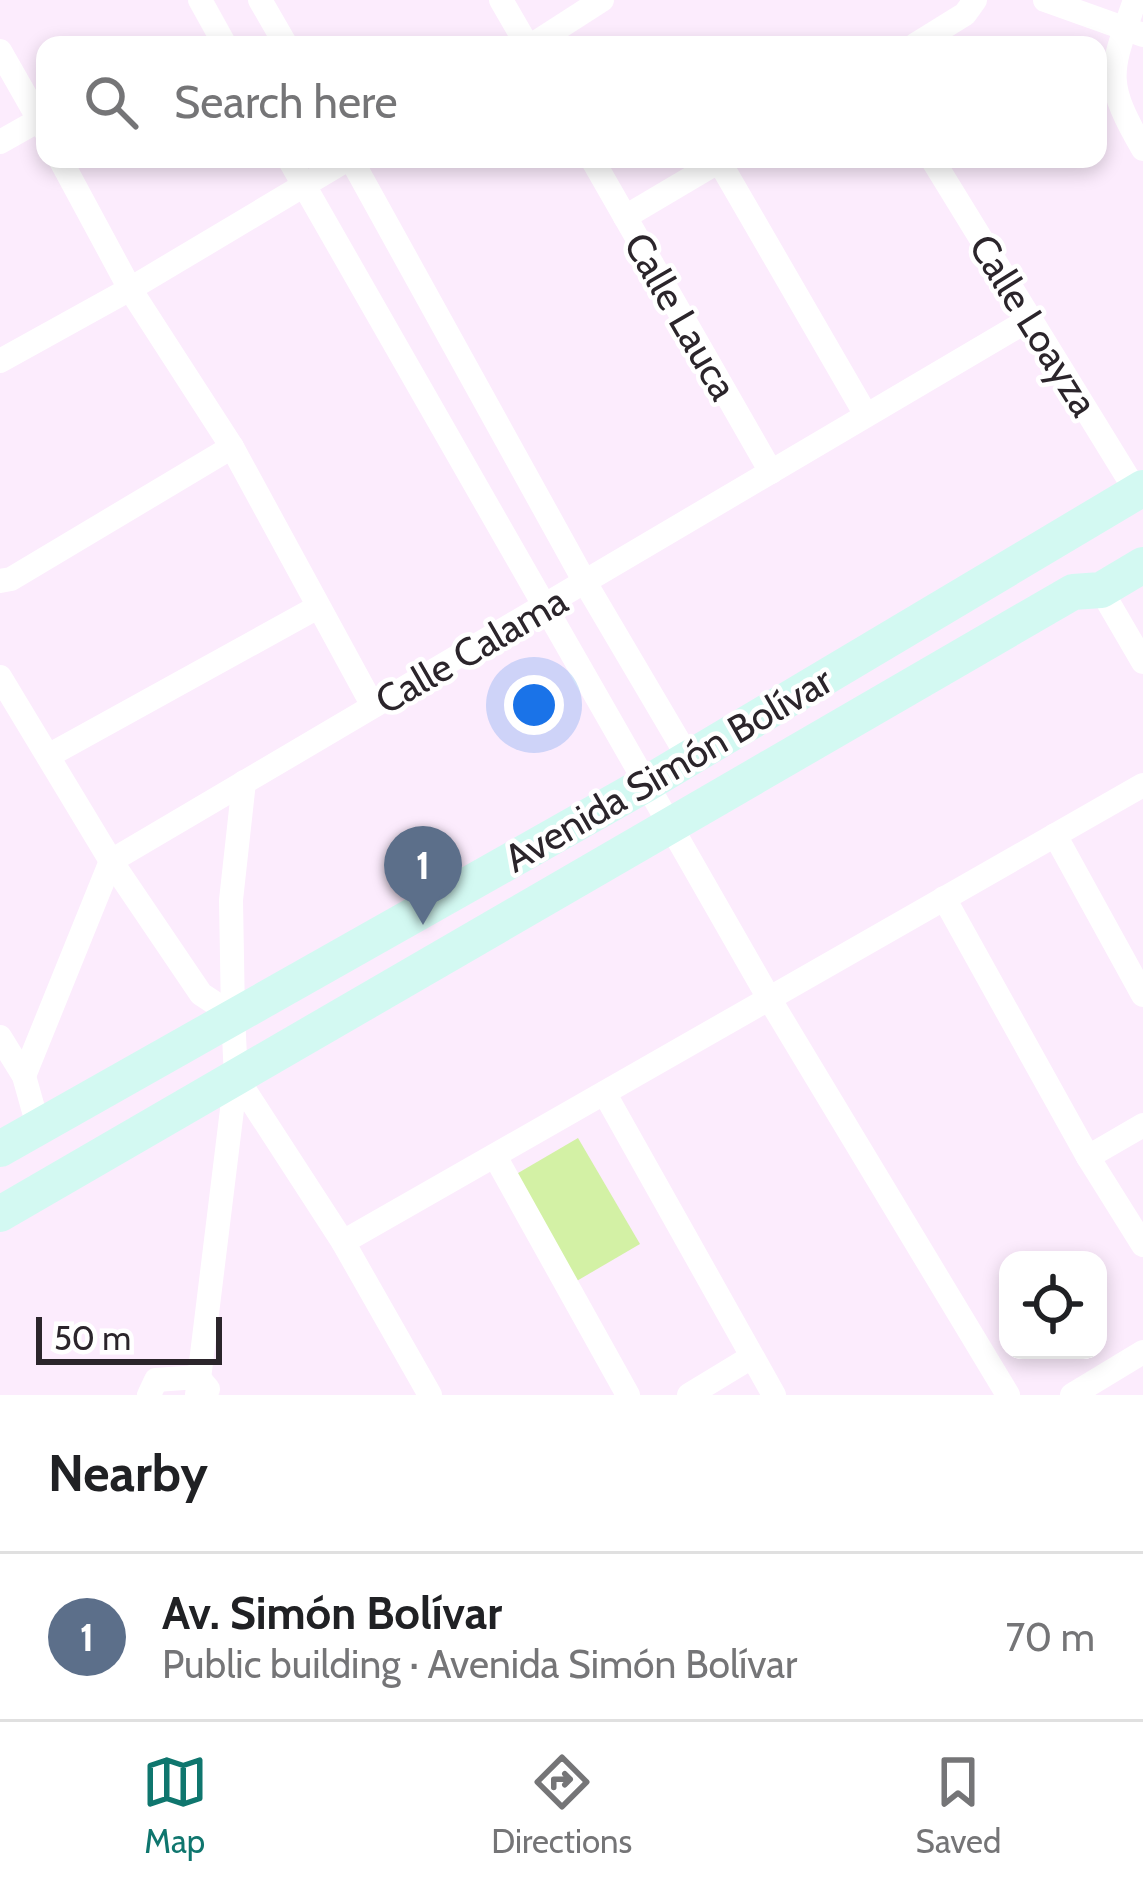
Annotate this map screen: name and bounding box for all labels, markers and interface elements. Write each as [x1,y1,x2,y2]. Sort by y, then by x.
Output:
search box [36,36,1107,168]
icon: search [78,69,144,135]
text: Search here [174,75,398,129]
street label: Calle Lauca [614,224,748,408]
street label: Calle Loayza [959,225,1109,425]
street label: Calle Calama [367,576,576,724]
street label: Avenida Simón Bolívar [496,655,841,882]
your location [504,675,564,735]
pin: 1 [384,826,462,925]
map controls [999,1251,1107,1359]
button: locate [999,1251,1107,1359]
scale bar [36,1311,222,1364]
text: 50 m [54,1318,131,1358]
text: Nearby [48,1442,208,1504]
text: Av. Simón Bolívar [162,1586,502,1640]
text: 1 [80,1613,94,1661]
text: 70 m [1006,1613,1095,1661]
text: Public building · Avenida Simón Bolívar [162,1640,797,1688]
tab: Map [142,1749,208,1861]
tab: Directions [491,1749,632,1861]
tab: Saved [916,1749,1001,1861]

